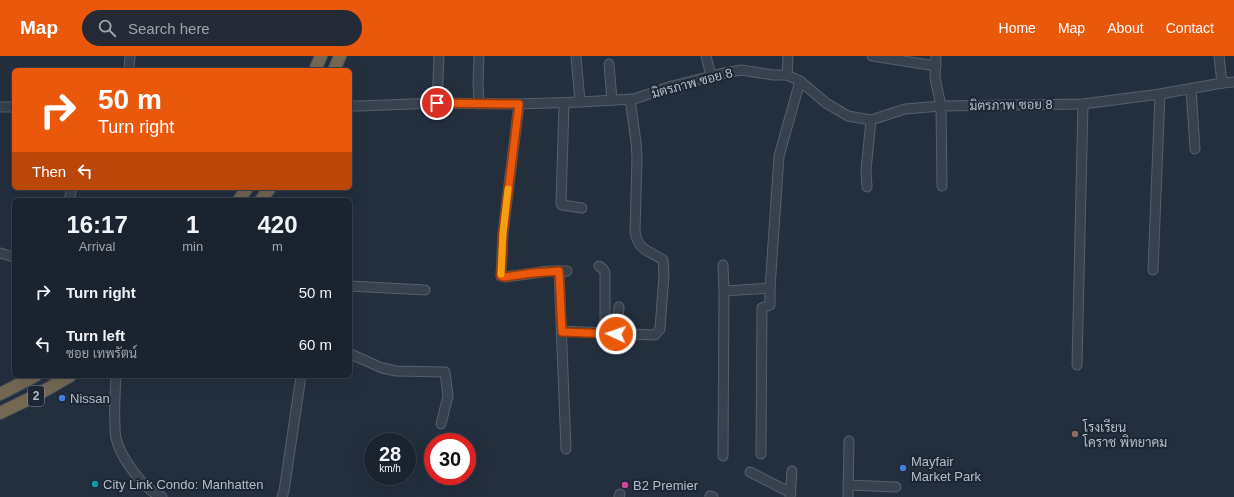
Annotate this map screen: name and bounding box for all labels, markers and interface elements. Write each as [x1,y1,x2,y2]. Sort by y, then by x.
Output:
search box [82,10,362,46]
text: Map [20,17,58,38]
icon: search [96,17,118,39]
text: Search here [128,20,210,37]
text: Home [999,20,1036,36]
text: Map [1058,20,1085,36]
text: About [1107,20,1144,36]
text: Contact [1166,20,1214,36]
street label: มิตรภาพ ซอย 8 [650,64,734,101]
icon: right [32,84,84,136]
text: 50 m [98,84,162,115]
pin [420,86,454,120]
icon: arrive [426,92,448,114]
street label: มิตรภาพ ซอย 8 [969,96,1053,113]
text: Turn right [98,117,174,137]
icon: left [74,160,96,182]
text: Then [32,163,66,180]
text: 16:17 [66,211,128,238]
text: 1 [186,211,199,238]
text: 420 [258,211,298,238]
text: Arrival [79,239,116,254]
text: min [182,239,203,254]
text: m [272,239,283,254]
icon: right [32,281,54,303]
text: Turn right [66,284,136,301]
text: 50 m [299,284,332,301]
position arrow [595,313,637,355]
text: Turn left [66,327,125,344]
icon: left [32,333,54,355]
text: 60 m [299,336,332,353]
text: ซอย เทพรัตน์ [66,346,137,361]
road number: 2 [28,386,44,406]
place label: Nissan [70,391,110,406]
marker: Nissan [57,393,67,403]
place label: โรงเรียน โคราช พิทยาคม [1082,418,1167,450]
marker: โรงเรียน โคราช พิทยาคม [1070,429,1080,439]
speed limit sign: 30 [424,433,476,485]
text: 28 [379,443,401,465]
place label: Mayfair Market Park [911,454,982,484]
text: km/h [379,463,401,474]
marker: Mayfair Market Park [898,463,908,473]
place label: City Link Condo: Manhatten [103,477,263,492]
place label: B2 Premier [633,478,699,493]
marker: City Link Condo: Manhatten [90,479,100,489]
marker: B2 Premier [620,480,630,490]

